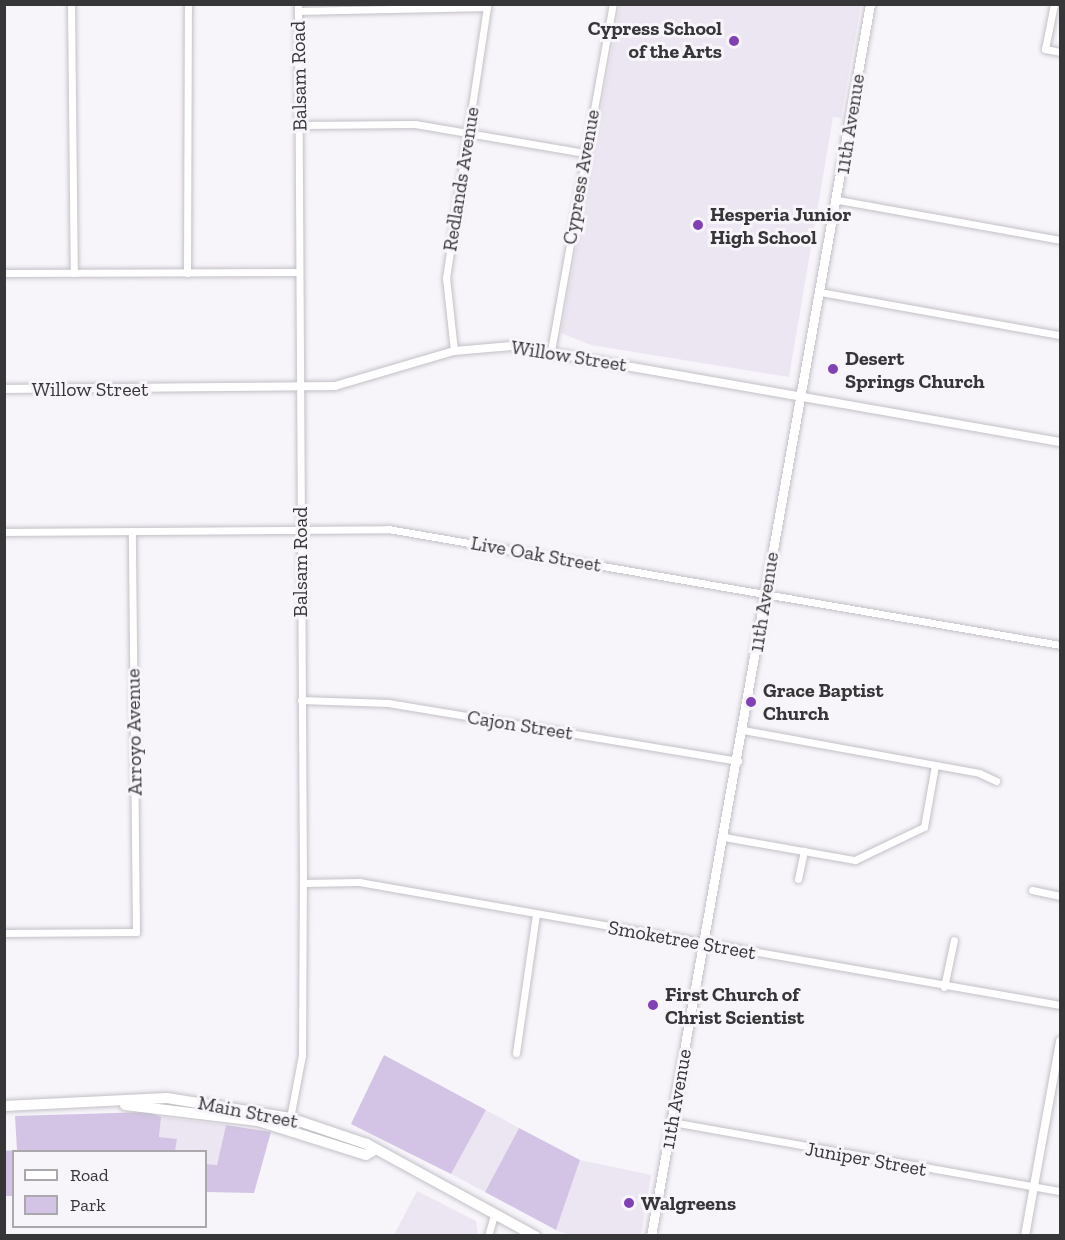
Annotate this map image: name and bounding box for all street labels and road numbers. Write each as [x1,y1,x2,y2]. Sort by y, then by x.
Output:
street label: Balsam Road [286,21,312,131]
street label: 11th Avenue [830,72,870,176]
street label: Redlands Avenue [438,105,484,253]
street label: Cypress Avenue [557,107,605,247]
street label: Willow Street [509,335,629,377]
street label: Willow Street [31,377,149,401]
street label: Balsam Road [288,507,312,617]
street label: Live Oak Street [469,531,603,577]
street label: 11th Avenue [744,550,784,654]
street label: Arroyo Avenue [121,668,147,796]
street label: Cajon Street [465,705,575,745]
street label: Smoketree Street [606,915,758,965]
street label: 11th Avenue [655,1047,697,1151]
street label: Main Street [196,1091,300,1133]
street label: Juniper Street [803,1136,929,1182]

